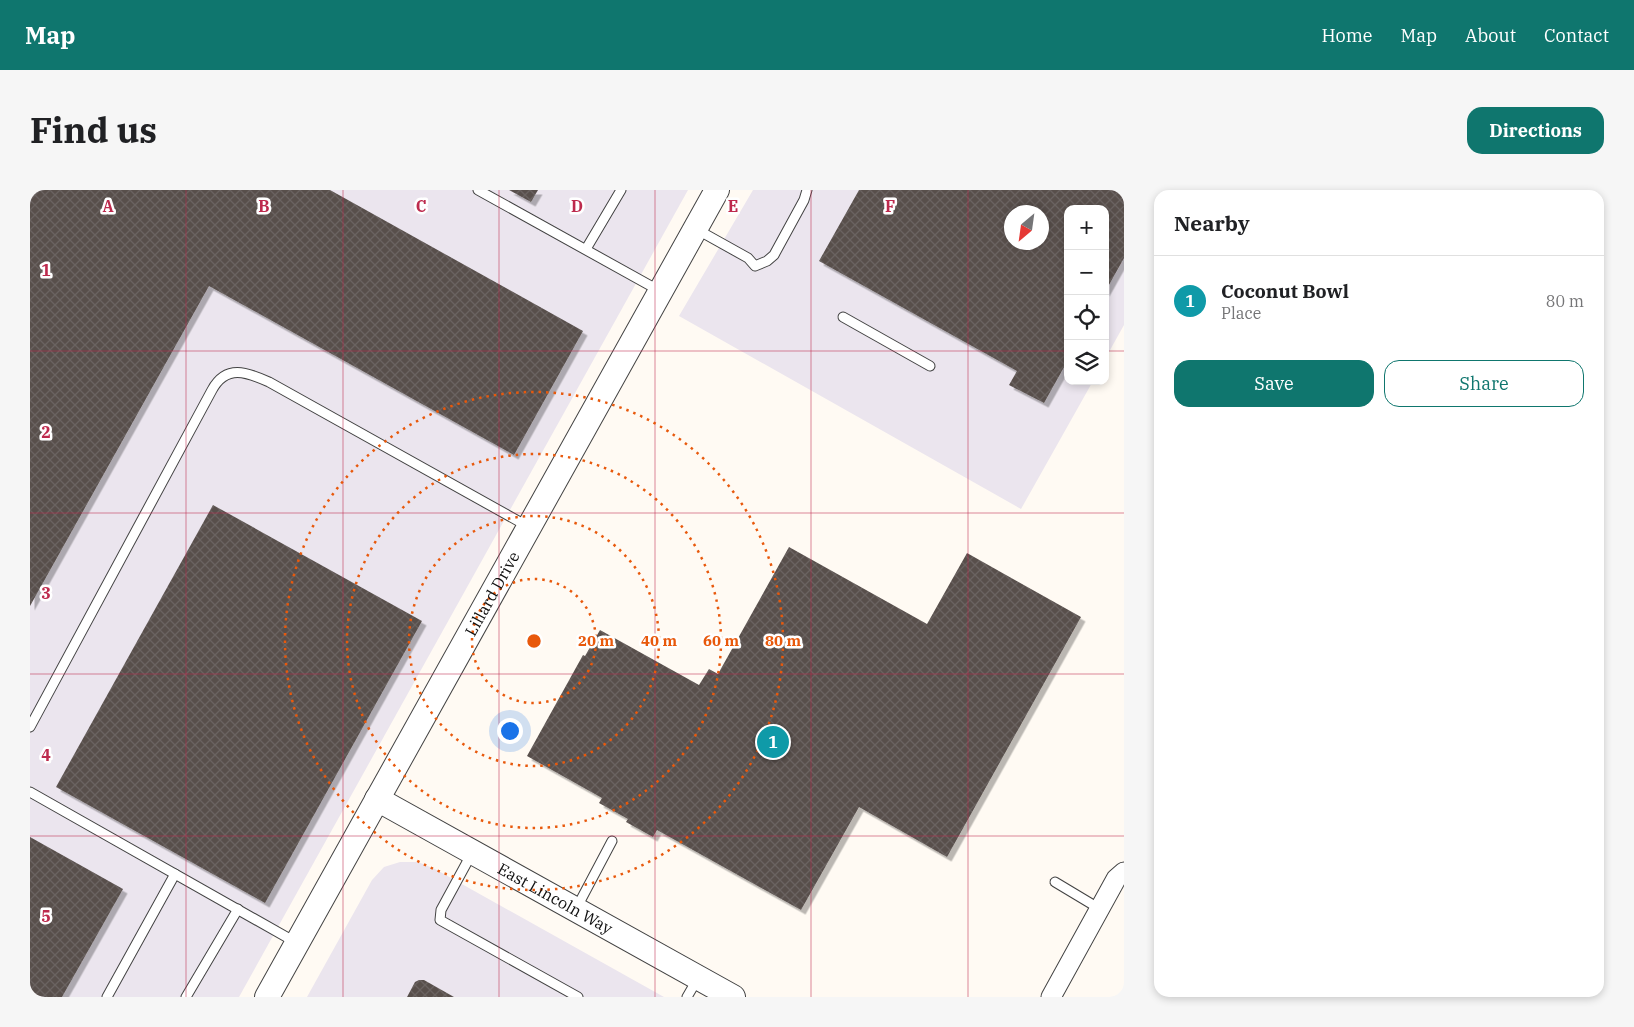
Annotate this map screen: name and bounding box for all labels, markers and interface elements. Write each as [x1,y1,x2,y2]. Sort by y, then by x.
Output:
text: Map [25,19,75,51]
text: Home [1321,24,1373,47]
text: Map [1401,24,1437,47]
text: About [1465,24,1516,47]
text: Contact [1544,24,1609,47]
text: Find us [30,107,157,153]
button: Directions [1467,107,1604,154]
text: A [102,196,114,216]
text: B [258,196,270,216]
text: C [416,196,426,216]
text: D [571,196,583,216]
text: E [728,196,738,216]
text: F [885,196,895,216]
north arrow [1004,205,1049,250]
map controls [1064,205,1109,385]
button: + [1064,205,1109,250]
text: Nearby [1174,209,1250,237]
button: − [1064,250,1109,295]
text: 1 [41,260,51,280]
text: Coconut Bowl [1221,279,1349,303]
text: 1 [1185,291,1195,311]
text: 80 m [1546,291,1584,311]
button: locate [1064,295,1109,340]
text: Place [1221,303,1261,323]
button: layers [1064,340,1109,385]
button: Save [1174,360,1374,407]
button: Share [1384,360,1584,407]
text: 2 [41,422,51,442]
street label: Lillard Drive [460,548,524,639]
text: 3 [41,583,51,603]
text: 20 m [578,631,614,650]
text: 40 m [641,631,677,650]
text: 60 m [703,631,739,650]
text: 80 m [765,631,801,650]
centre of rings [525,632,543,650]
your location [497,718,523,744]
pin: 1 [757,723,789,761]
text: 4 [41,745,51,765]
street label: East Lincoln Way [494,858,617,938]
text: 5 [41,906,51,926]

